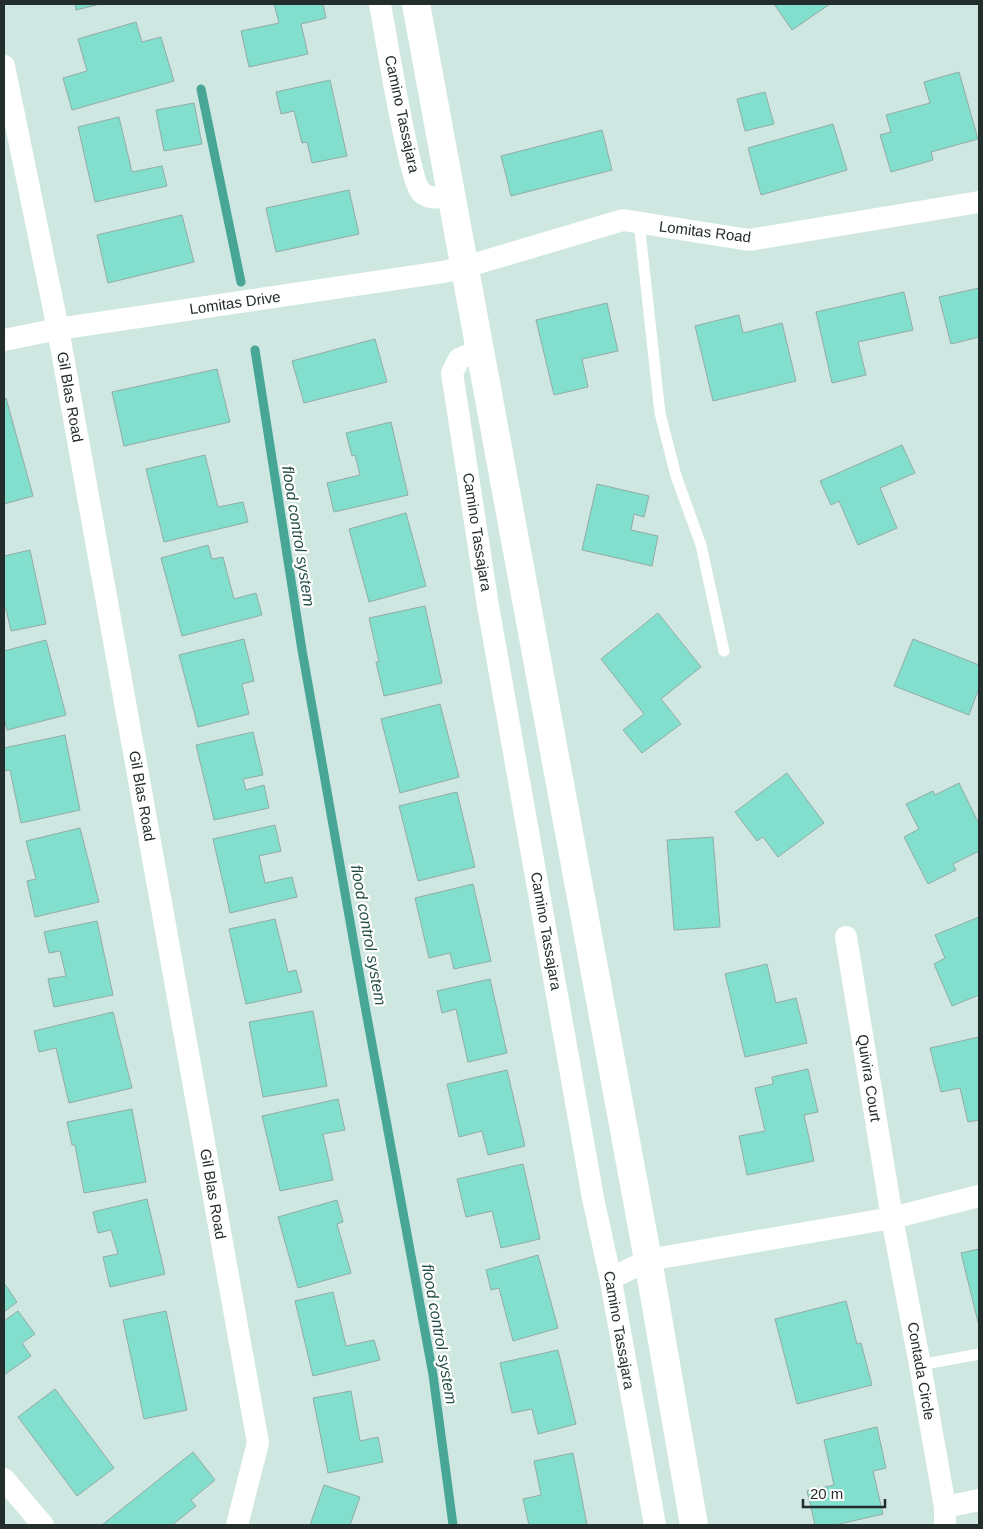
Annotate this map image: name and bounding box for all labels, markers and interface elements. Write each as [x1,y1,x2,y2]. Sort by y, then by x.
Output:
street label: Camino Tassajara [382,54,423,175]
street label: Lomitas Road [658,217,752,246]
street label: Lomitas Drive [188,288,282,317]
street label: Gil Blas Road [54,350,87,444]
water label: flood control system [279,464,318,608]
street label: Camino Tassajara [460,471,495,593]
street label: Gil Blas Road [126,749,159,843]
water label: flood control system [348,864,389,1007]
street label: Camino Tassajara [528,870,565,992]
street label: Quivira Court [854,1033,885,1124]
street label: Gil Blas Road [197,1147,230,1241]
water label: flood control system [419,1263,460,1406]
street label: Camino Tassajara [601,1269,638,1391]
street label: Contada Circle [905,1321,938,1421]
scale bar [803,1476,886,1508]
text: 20 m [810,1485,843,1502]

